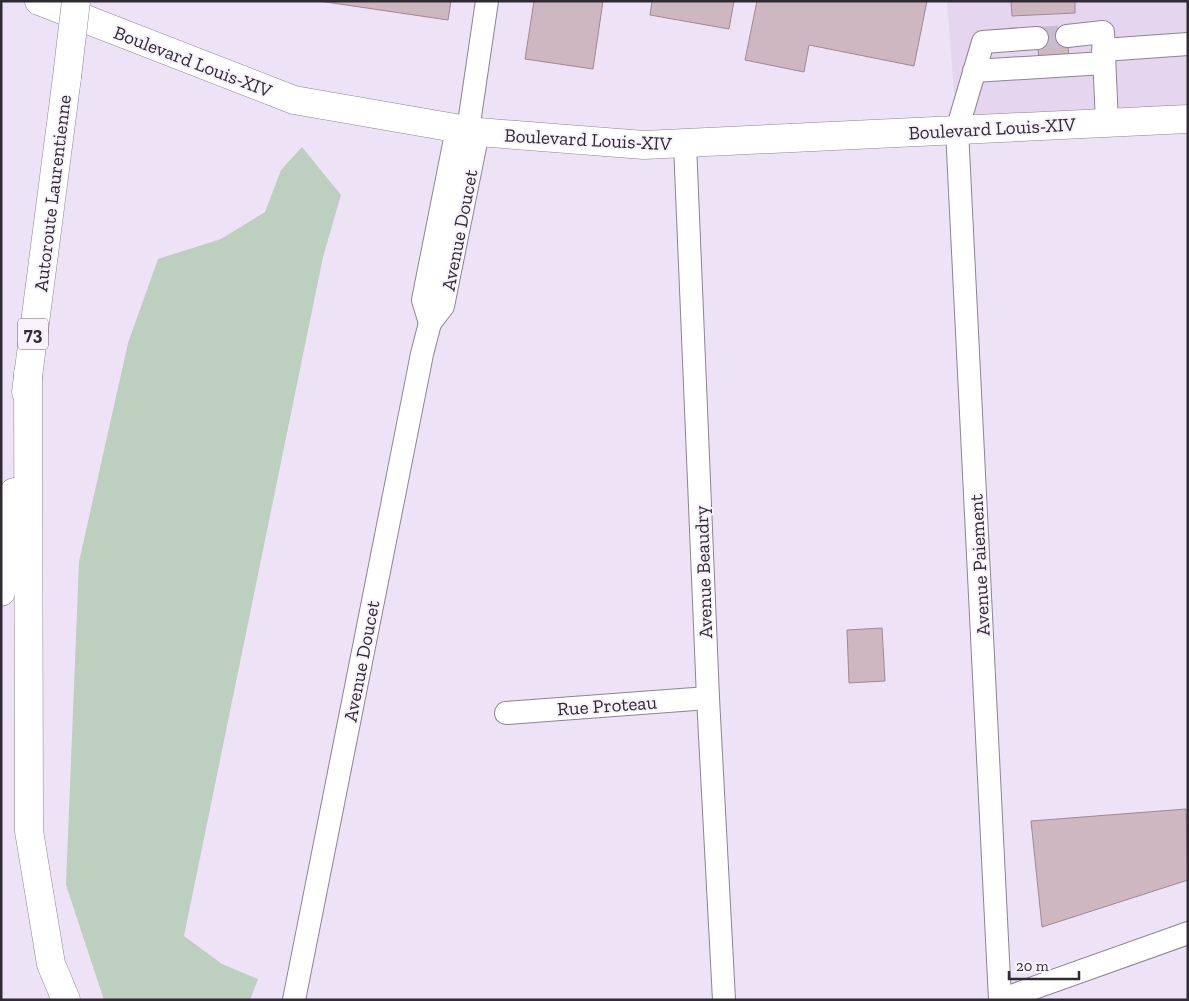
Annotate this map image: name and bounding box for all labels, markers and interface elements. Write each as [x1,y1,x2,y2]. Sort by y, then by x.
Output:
street label: Boulevard Louis-XIV [110,21,276,102]
street label: Autoroute Laurentienne [29,93,76,293]
street label: Boulevard Louis-XIV [908,113,1077,144]
street label: Boulevard Louis-XIV [504,124,673,155]
street label: Avenue Doucet [436,167,483,293]
road number: 73 [18,318,48,349]
street label: Avenue Paiement [964,493,995,636]
street label: Avenue Beaudry [690,505,717,639]
street label: Avenue Doucet [338,598,385,724]
street label: Rue Proteau [556,691,658,720]
scale bar [1009,948,1079,980]
text: 20 m [1016,957,1049,975]

